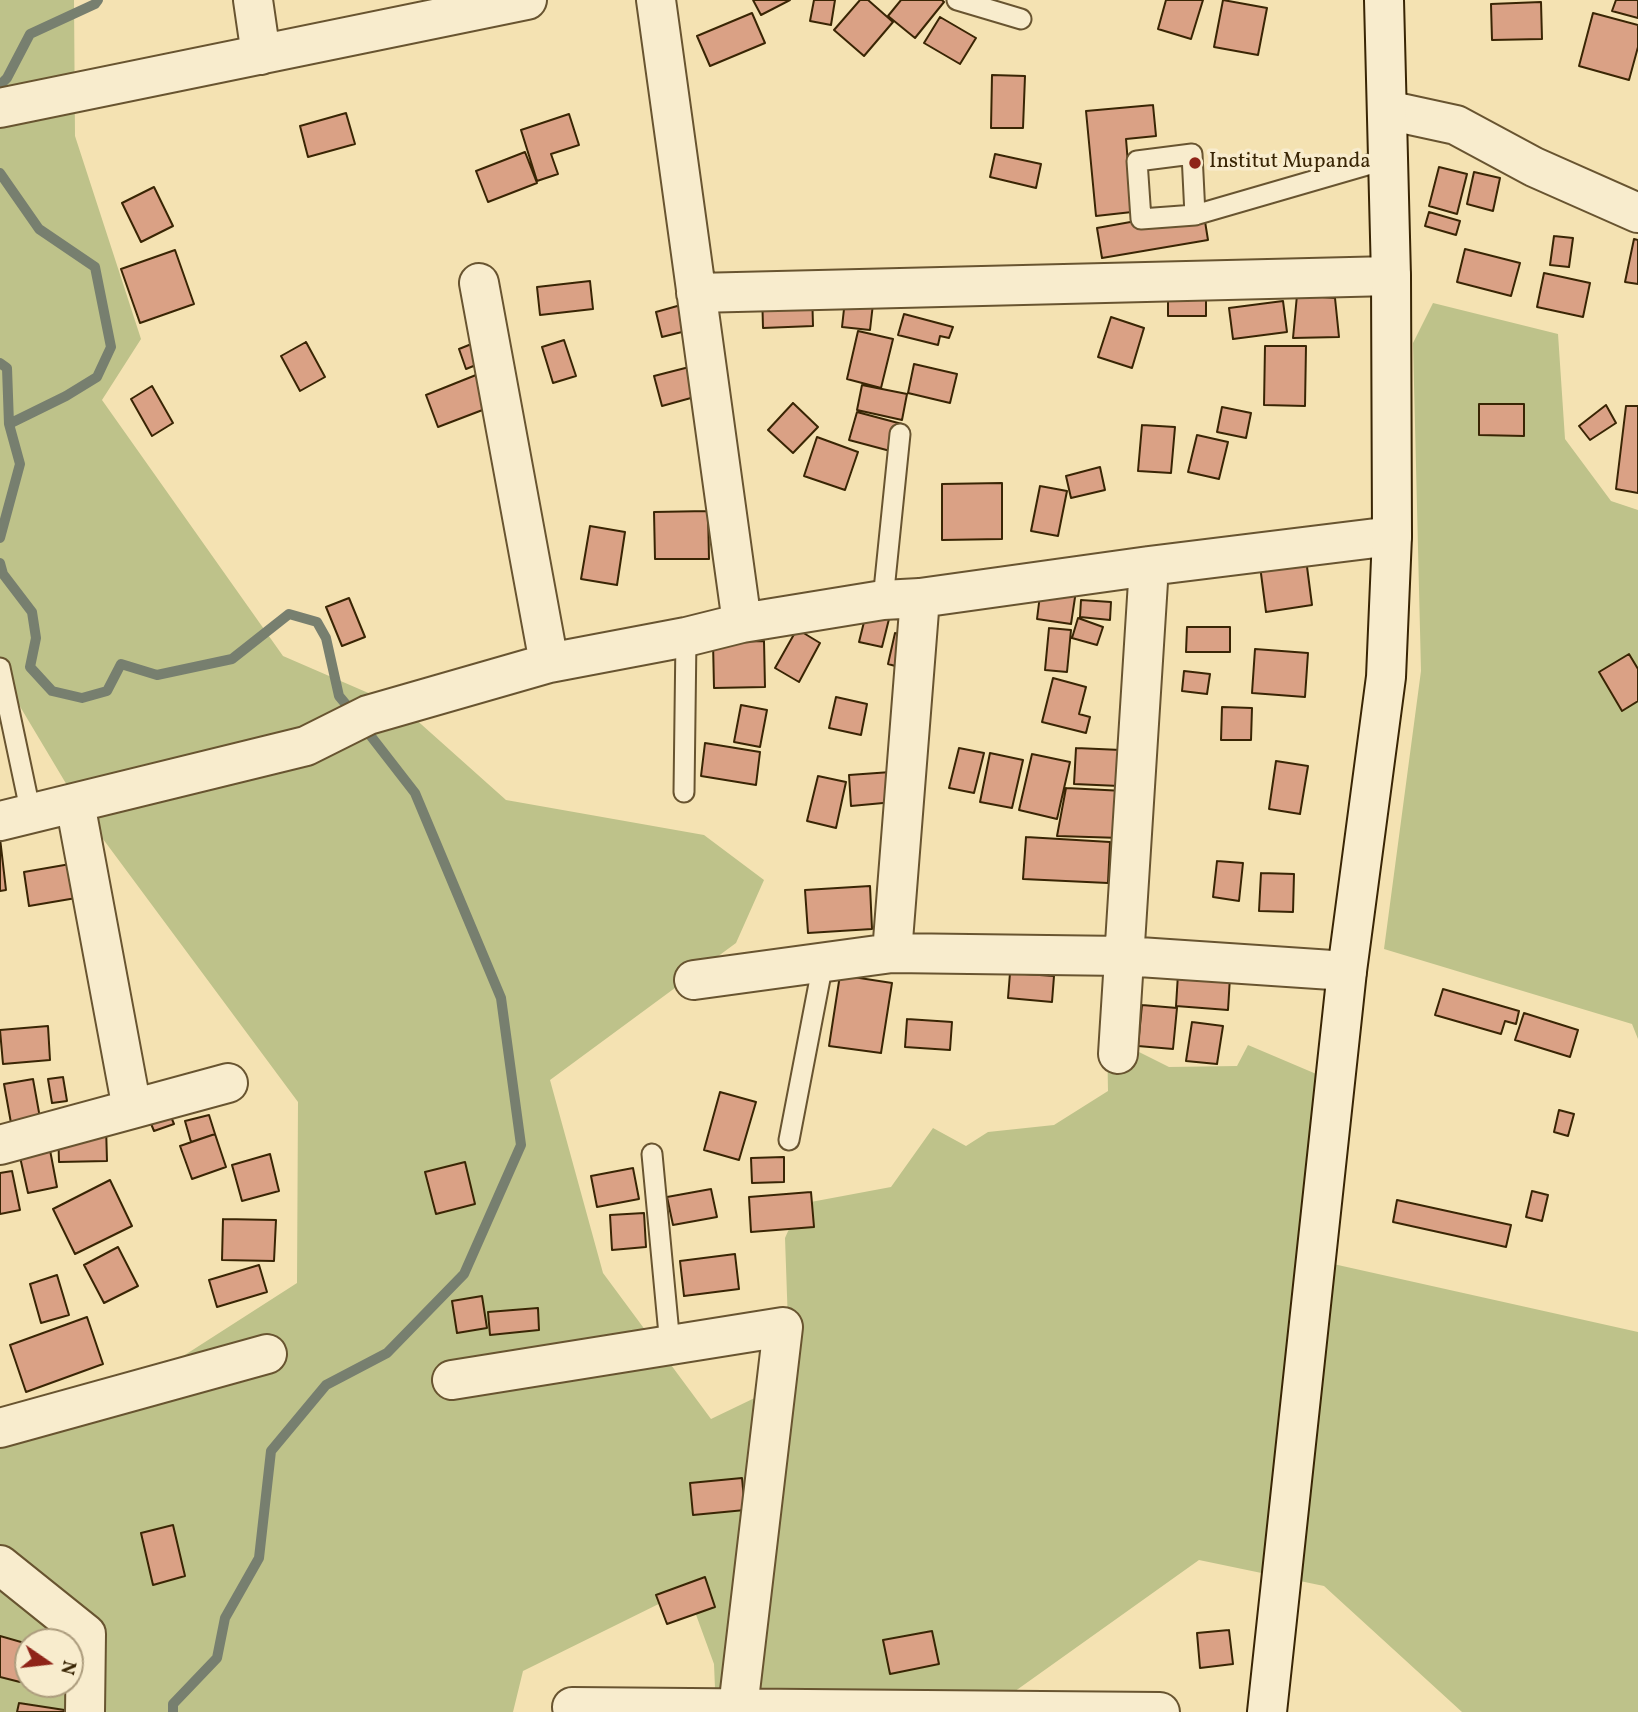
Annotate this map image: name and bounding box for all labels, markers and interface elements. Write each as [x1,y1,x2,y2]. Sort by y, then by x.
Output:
place label: Institut Mupanda [1209,150,1371,176]
marker: Institut Mupanda [1187,155,1203,171]
north arrow [14,1628,84,1698]
text: N [53,1658,82,1677]

